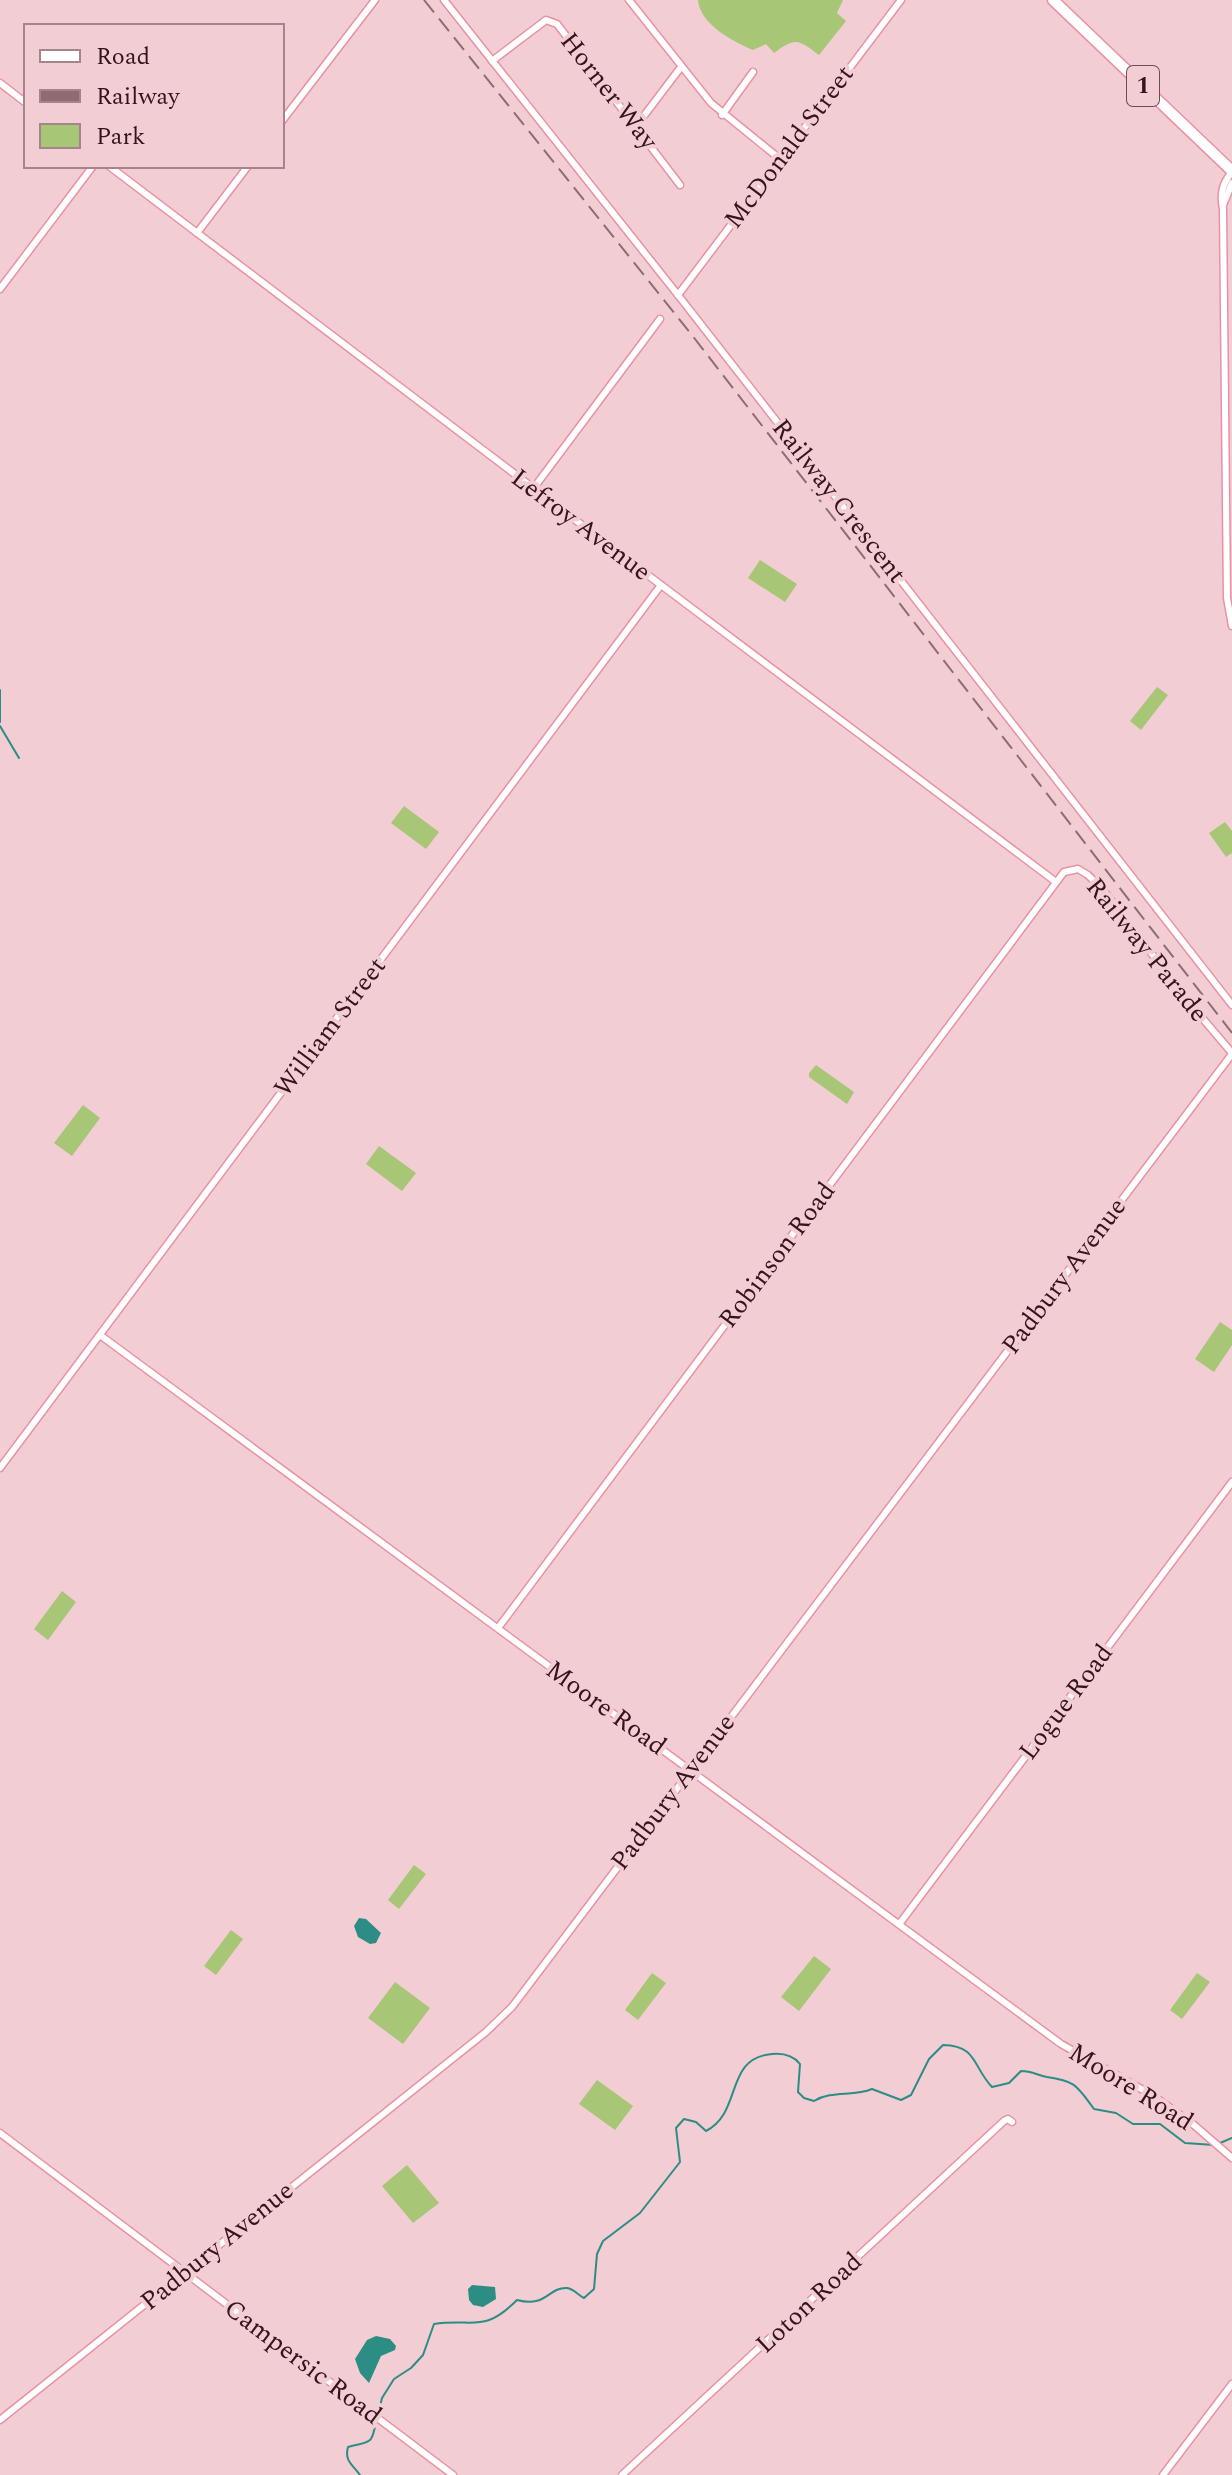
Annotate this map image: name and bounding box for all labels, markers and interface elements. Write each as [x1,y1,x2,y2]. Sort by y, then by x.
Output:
legend [24,24,284,168]
street label: Horner Way [550,24,669,160]
text: Road [96,39,150,75]
street label: McDonald Street [714,57,864,237]
road number: 1 [1127,66,1159,106]
text: Railway [96,79,181,115]
text: Park [96,119,146,155]
street label: Railway Crescent [762,410,916,592]
street label: Lefroy Avenue [502,459,660,591]
street label: Railway Parade [1076,869,1218,1031]
street label: William Street [264,948,396,1106]
street label: Robinson Road [709,1173,845,1337]
street label: Padbury Avenue [992,1189,1136,1363]
street label: Logue Road [1009,1635,1123,1769]
street label: Moore Road [537,1650,675,1766]
street label: Padbury Avenue [601,1705,745,1879]
street label: Moore Road [1061,2033,1201,2141]
street label: Padbury Avenue [132,2171,302,2321]
street label: Loton Road [746,2243,872,2363]
street label: Campersic Road [216,2289,390,2435]

